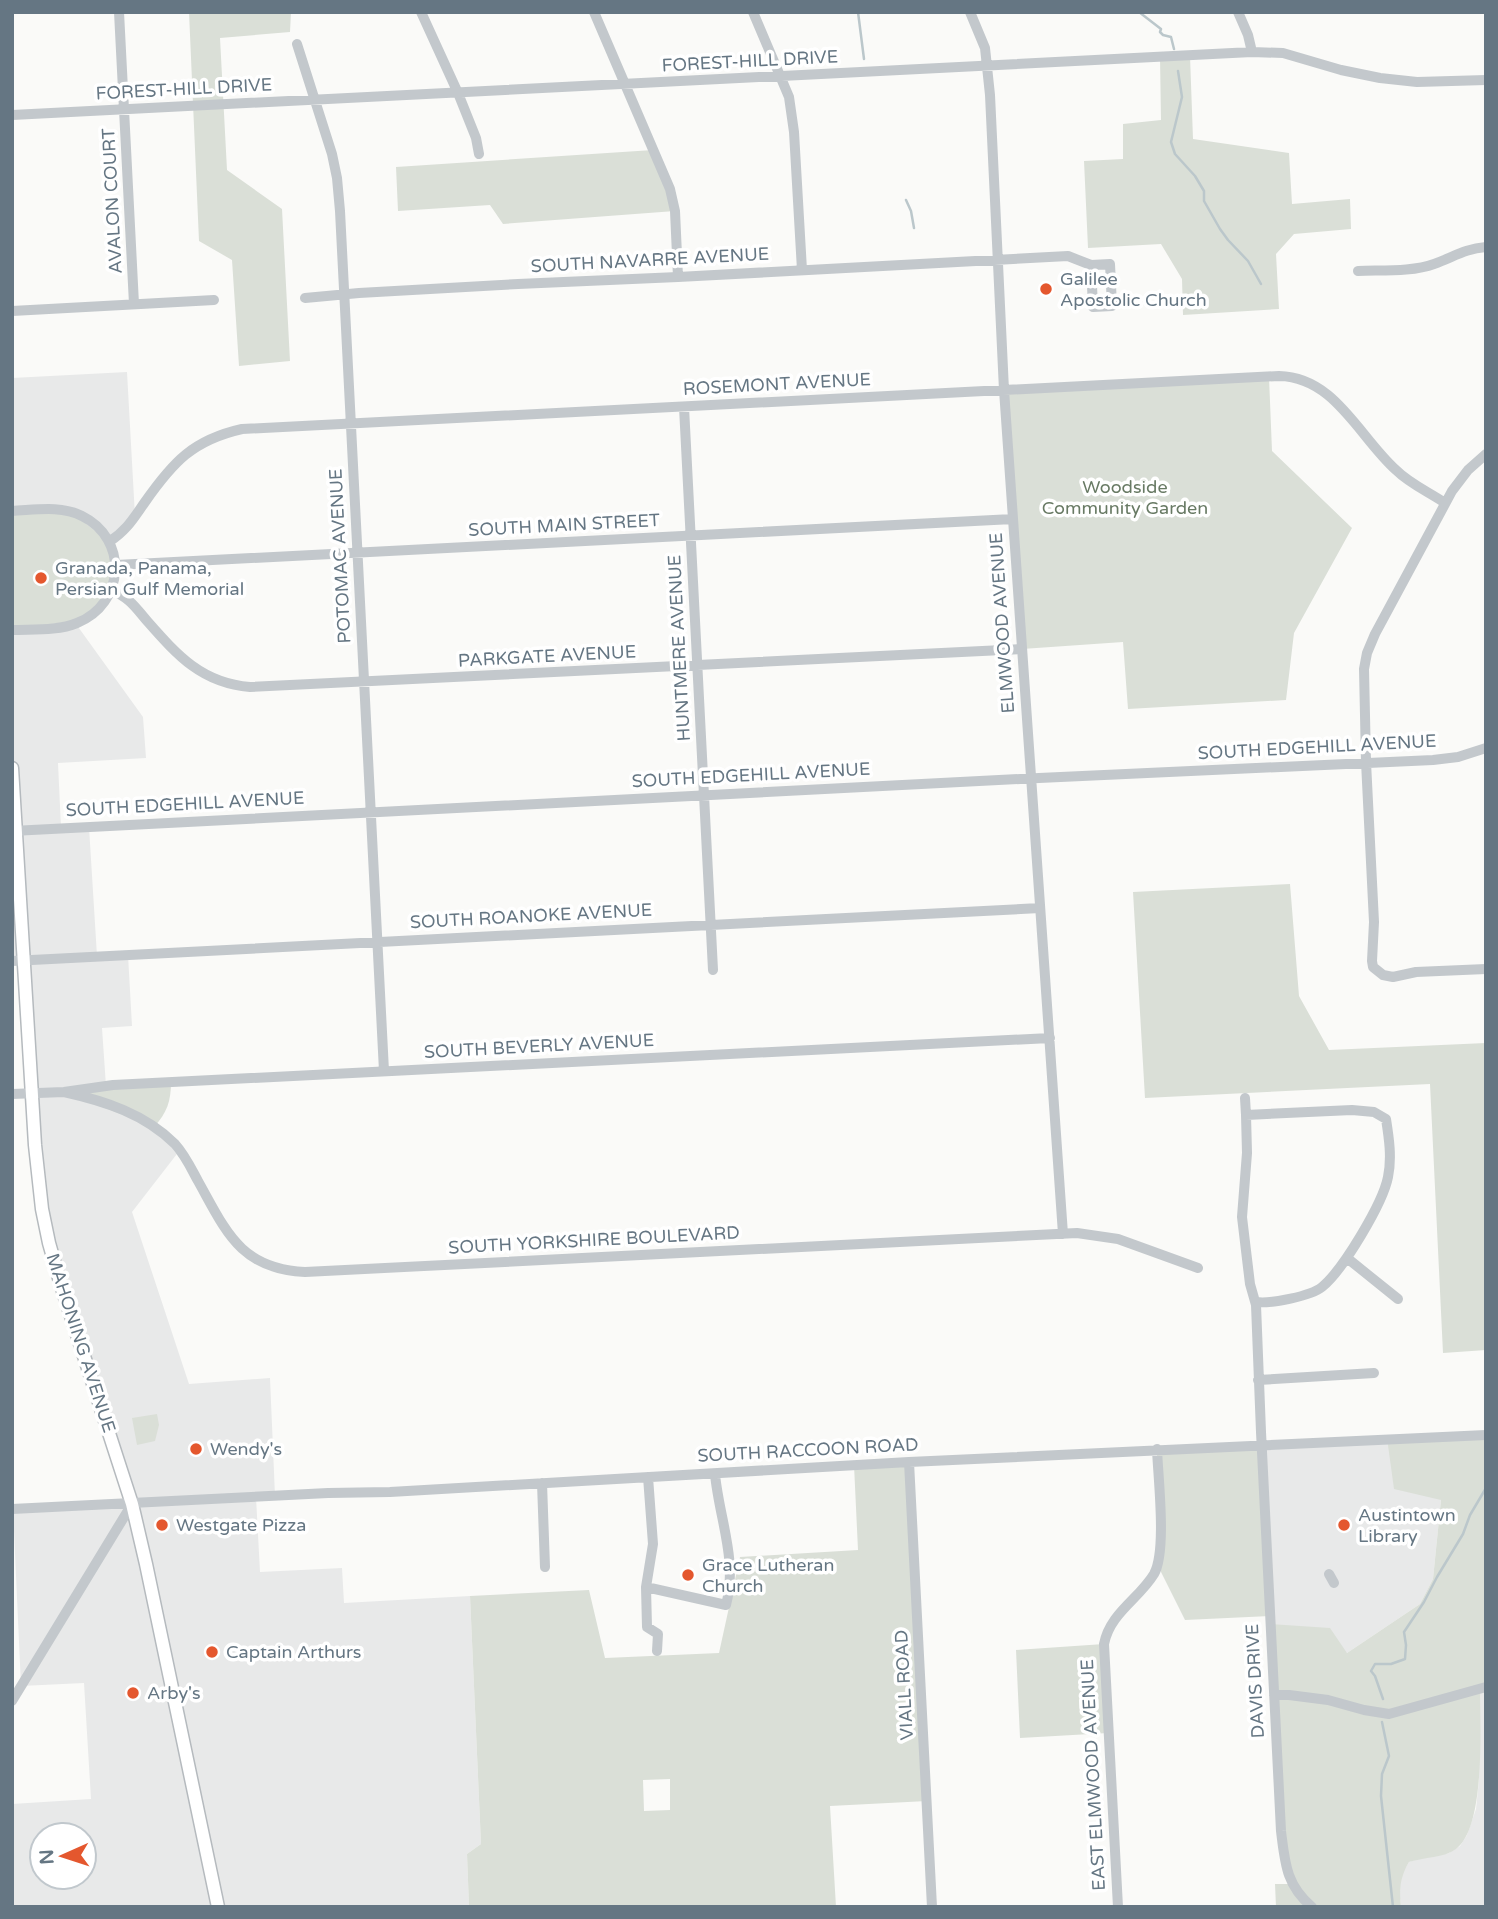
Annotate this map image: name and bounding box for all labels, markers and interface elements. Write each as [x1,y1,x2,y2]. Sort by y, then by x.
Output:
street label: FOREST-HILL DRIVE [661,45,839,77]
street label: FOREST-HILL DRIVE [95,73,273,105]
street label: AVALON COURT [97,127,127,275]
street label: SOUTH NAVARRE AVENUE [530,243,770,277]
place label: Galilee Apostolic Church [1060,268,1207,311]
marker: Galilee Apostolic Church [1038,281,1054,297]
street label: ROSEMONT AVENUE [682,368,872,400]
street label: POTOMAC AVENUE [324,468,356,644]
park label: Woodside Community Garden [1042,476,1208,519]
street label: SOUTH MAIN STREET [468,509,660,541]
street label: ELMWOOD AVENUE [985,532,1019,714]
street label: HUNTMERE AVENUE [663,554,695,742]
place label: Granada, Panama, Persian Gulf Memorial [55,557,244,600]
marker: Granada, Panama, Persian Gulf Memorial [33,570,49,586]
street label: PARKGATE AVENUE [457,640,637,672]
street label: SOUTH EDGEHILL AVENUE [1197,730,1437,764]
street label: SOUTH EDGEHILL AVENUE [631,758,871,792]
street label: SOUTH EDGEHILL AVENUE [65,787,305,821]
street label: SOUTH ROANOKE AVENUE [409,899,653,933]
street label: SOUTH BEVERLY AVENUE [423,1029,655,1063]
street label: SOUTH YORKSHIRE BOULEVARD [448,1221,740,1259]
street label: MAHONING AVENUE [42,1250,120,1436]
street label: SOUTH RACCOON ROAD [697,1433,919,1467]
place label: Wendy's [210,1438,282,1460]
marker: Wendy's [188,1441,204,1457]
place label: Austintown Library [1358,1504,1456,1547]
place label: Westgate Pizza [176,1514,306,1536]
marker: Westgate Pizza [154,1517,170,1533]
marker: Austintown Library [1336,1517,1352,1533]
place label: Grace Lutheran Church [702,1554,834,1597]
marker: Grace Lutheran Church [680,1567,696,1583]
street label: DAVIS DRIVE [1241,1623,1269,1739]
street label: VIALL ROAD [890,1629,918,1741]
place label: Captain Arthurs [226,1641,362,1663]
marker: Captain Arthurs [204,1644,220,1660]
street label: EAST ELMWOOD AVENUE [1076,1659,1110,1891]
place label: Arby's [147,1682,201,1704]
marker: Arby's [125,1685,141,1701]
north arrow [28,1821,98,1891]
text: N [36,1849,58,1865]

